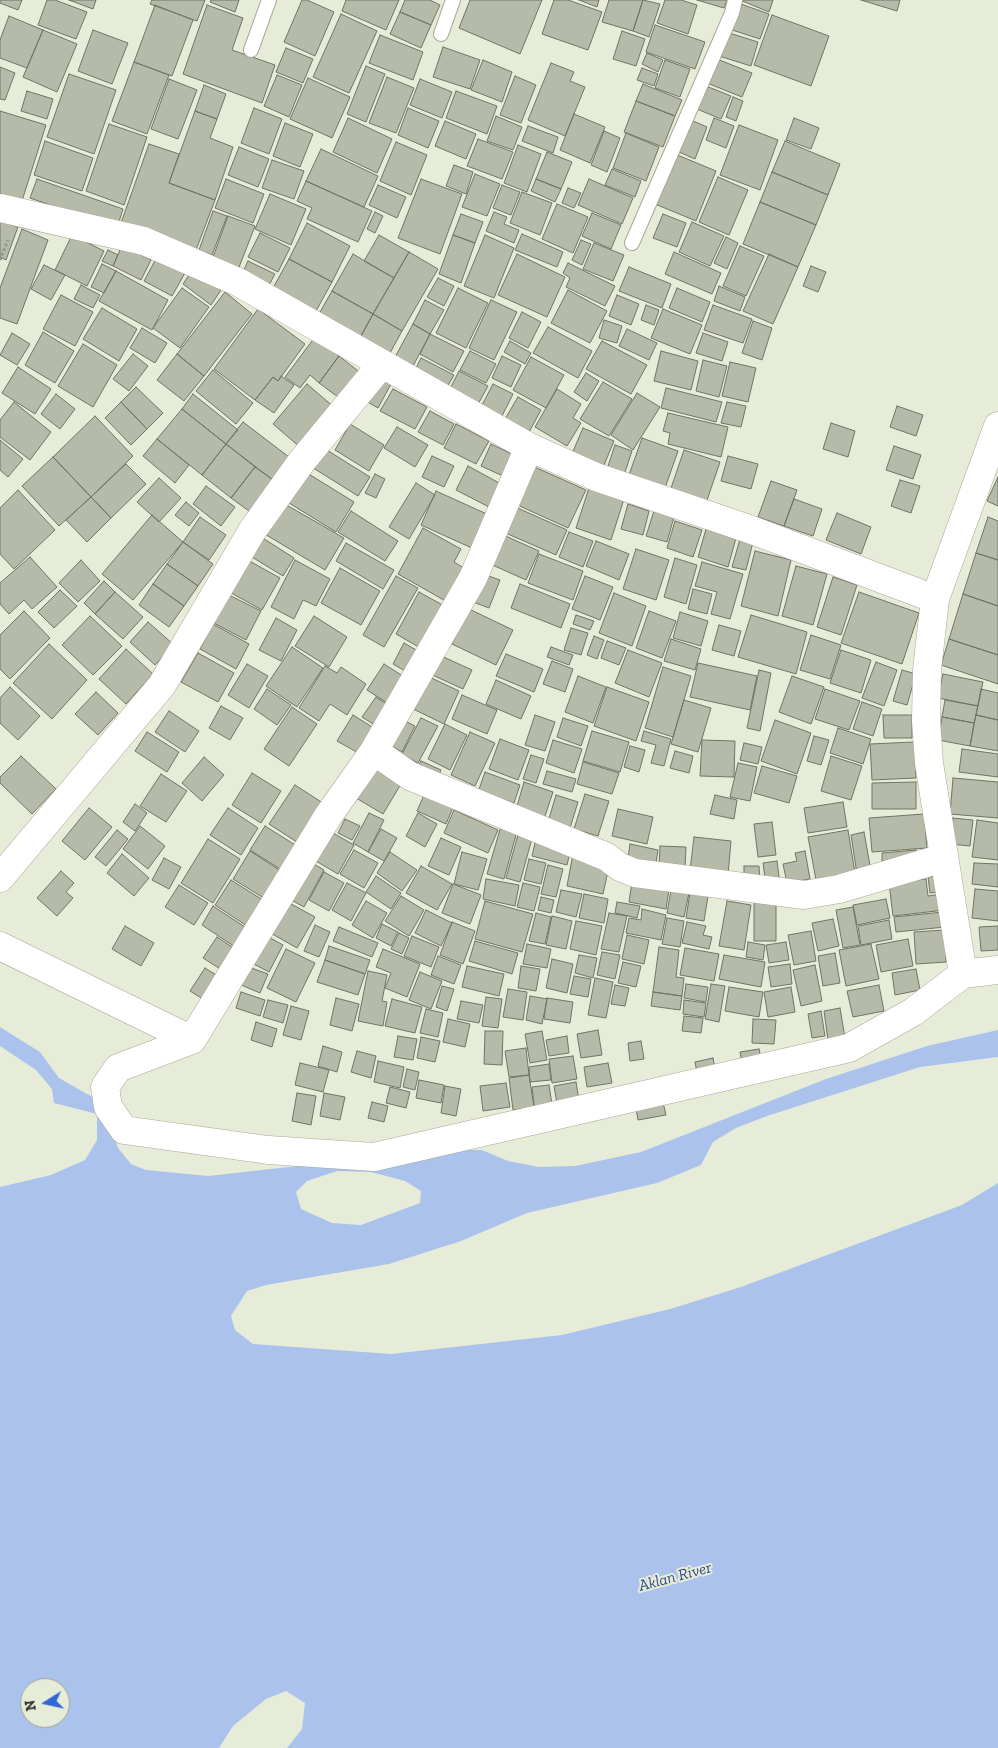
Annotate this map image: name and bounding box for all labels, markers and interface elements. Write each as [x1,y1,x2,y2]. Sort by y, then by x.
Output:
water label: Aklan River [637,1558,713,1596]
north arrow [20,1678,70,1728]
text: N [21,1699,40,1712]

